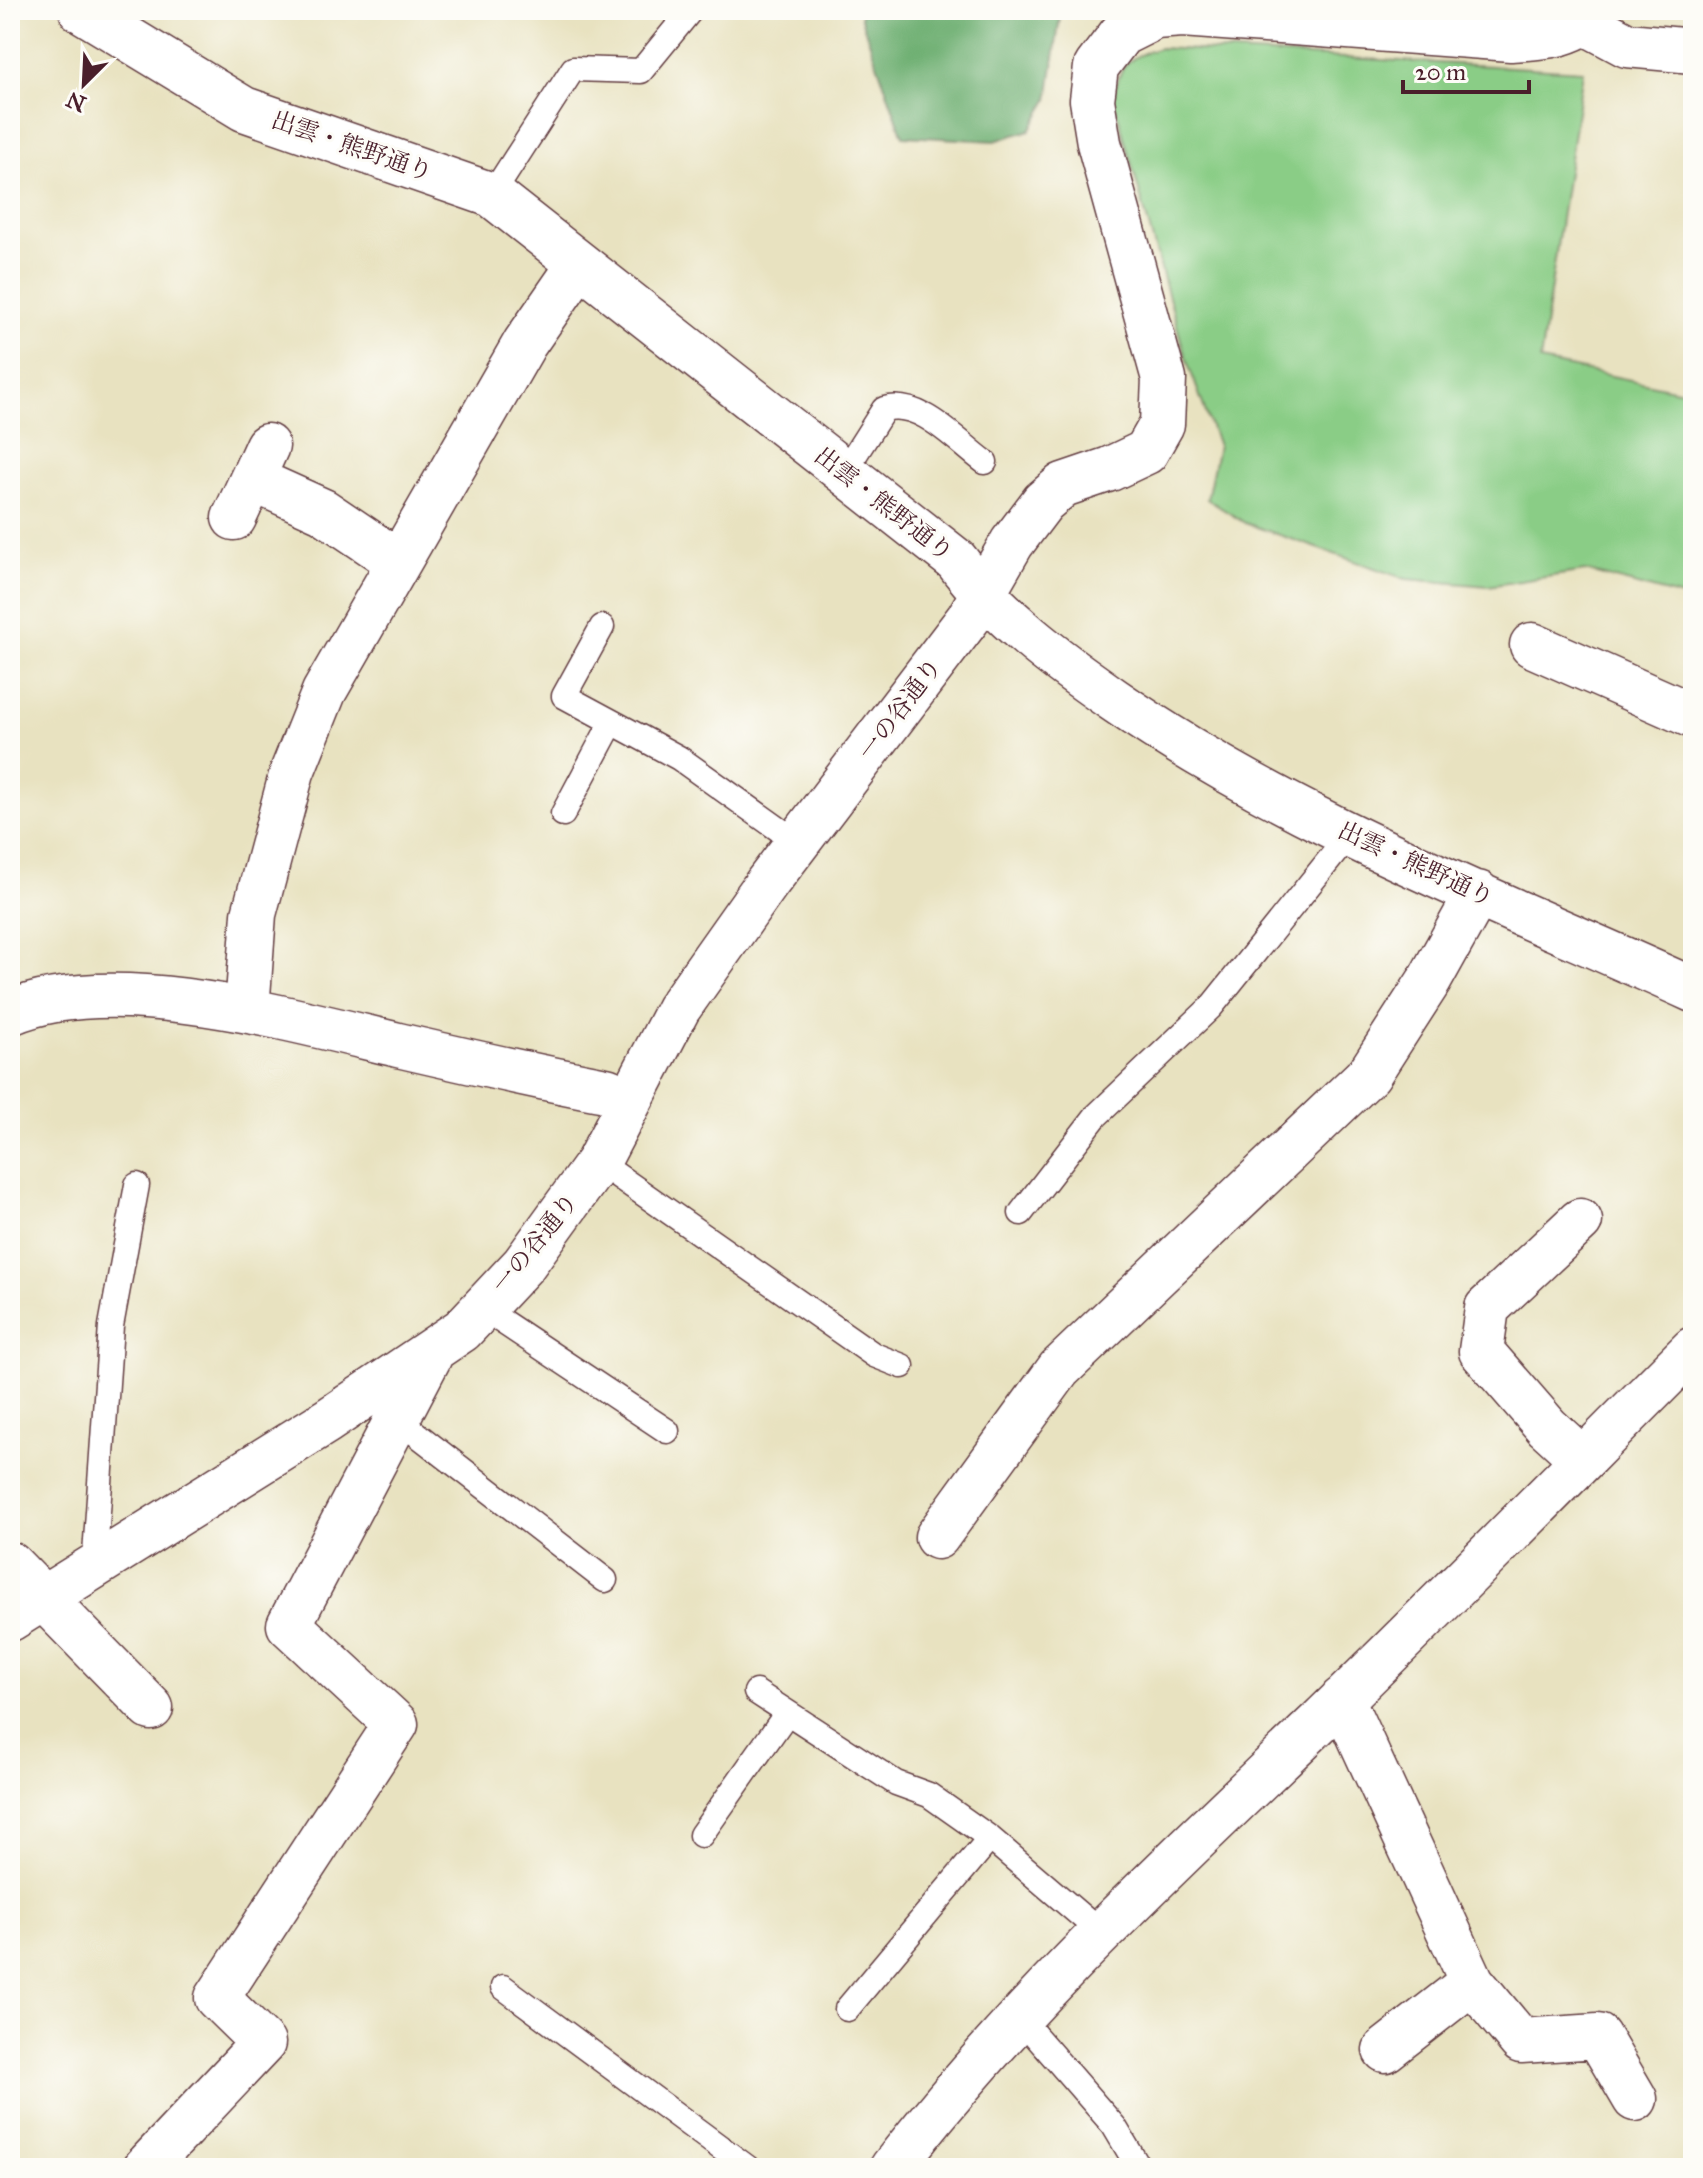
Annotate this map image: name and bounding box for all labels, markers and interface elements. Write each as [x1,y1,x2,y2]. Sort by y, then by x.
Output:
north arrow [44,44,124,124]
scale bar [1403,44,1529,94]
text: 20 m [1415,57,1466,87]
text: N [62,86,90,118]
street label: 出雲・熊野通り [268,104,436,188]
street label: 出雲・熊野通り [809,440,959,568]
street label: 一の谷通り [852,652,948,766]
street label: 出雲・熊野通り [1334,815,1498,913]
street label: 一の谷通り [486,1187,584,1299]

